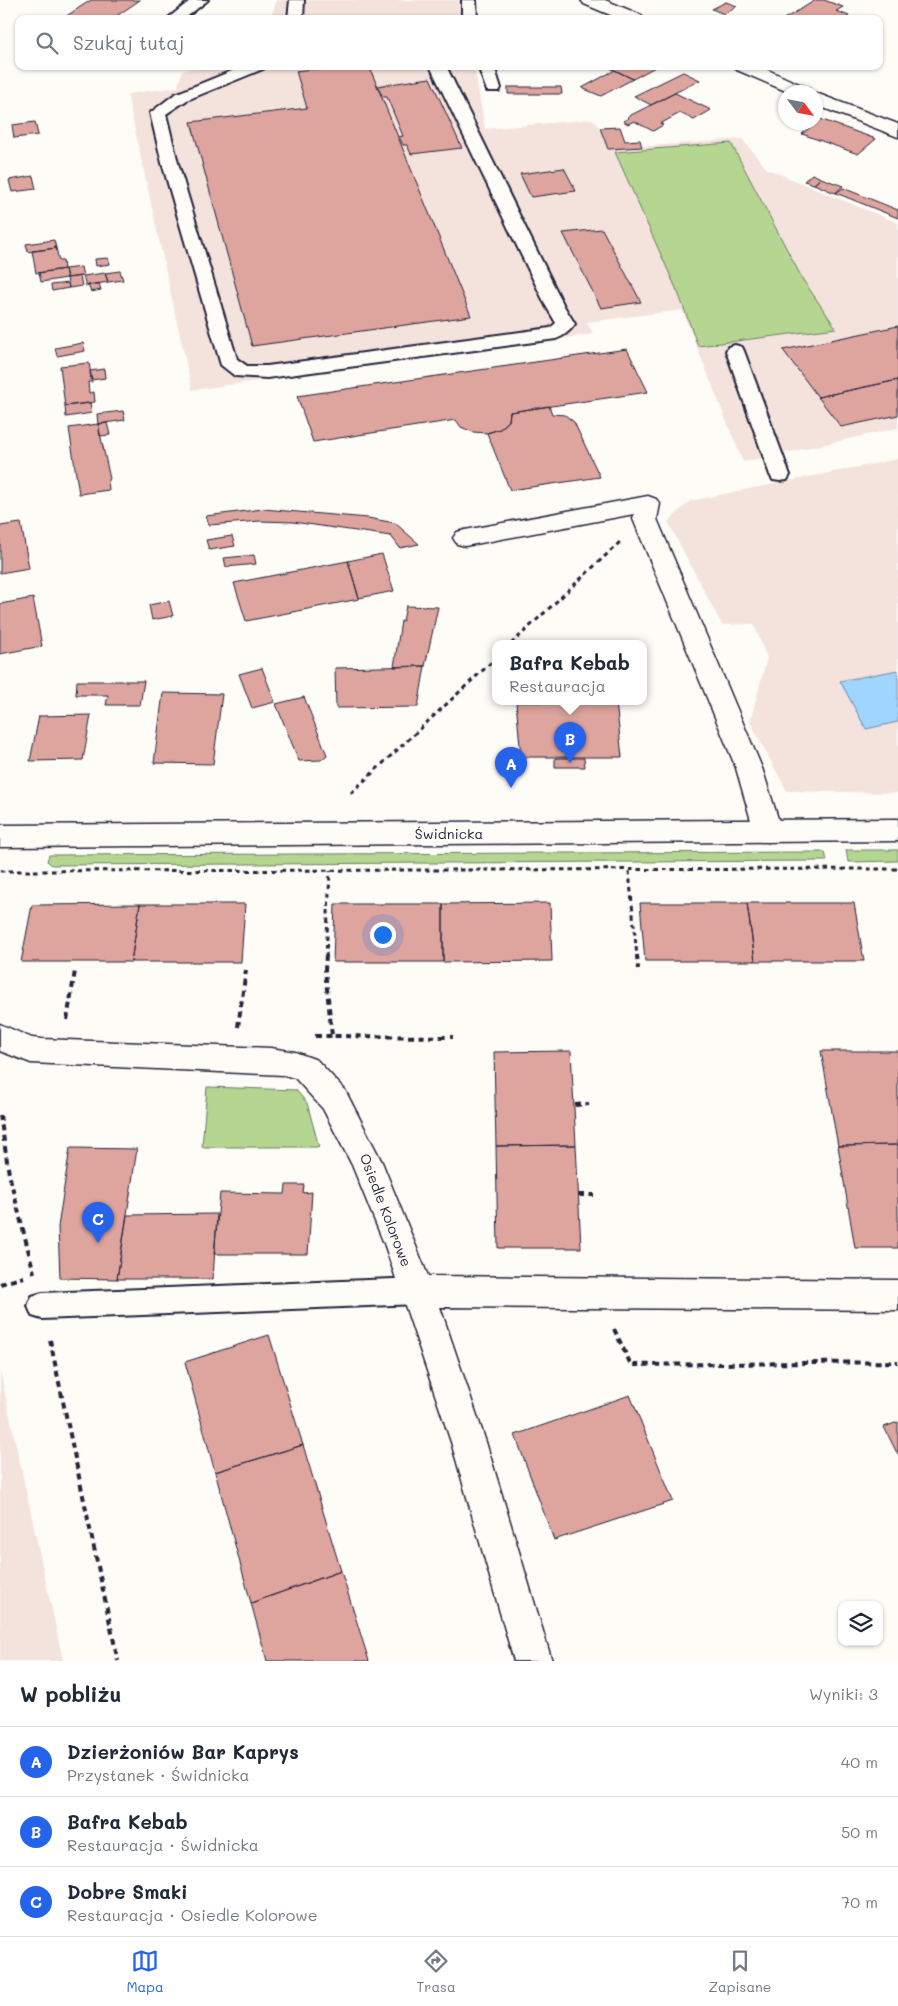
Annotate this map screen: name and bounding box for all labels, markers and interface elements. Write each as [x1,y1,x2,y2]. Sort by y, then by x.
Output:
search box [15,15,883,70]
icon: search [33,29,61,57]
text: Szukaj tutaj [73,30,184,55]
north arrow [778,85,823,130]
popup [492,640,647,705]
text: Bafra Kebab [509,650,630,675]
text: Restauracja [509,675,606,696]
pin: B [554,722,586,763]
pin: A [495,747,527,788]
street label: Świdnicka [415,824,483,843]
your location [370,922,396,948]
street label: Osiedle Kolorowe [356,1151,416,1269]
pin: C [82,1202,114,1243]
map controls [838,1601,883,1646]
button: layers [838,1601,883,1646]
text: W pobliżu [20,1680,121,1707]
text: Wyniki: 3 [809,1683,878,1704]
text: Dzierżoniów Bar Kaprys [67,1739,299,1764]
text: A [30,1751,42,1772]
text: 40 m [841,1751,878,1772]
text: Przystanek · Świdnicka [67,1764,249,1785]
text: Bafra Kebab [67,1809,188,1834]
text: B [31,1821,41,1842]
text: 50 m [841,1821,878,1842]
text: Restauracja · Świdnicka [67,1834,259,1855]
text: Dobre Smaki [67,1879,188,1904]
text: C [30,1891,42,1912]
text: 70 m [841,1891,878,1912]
text: Restauracja · Osiedle Kolorowe [67,1904,318,1925]
tab: Mapa [126,1947,164,1996]
tab: Trasa [417,1947,456,1996]
tab: Zapisane [709,1947,772,1996]

